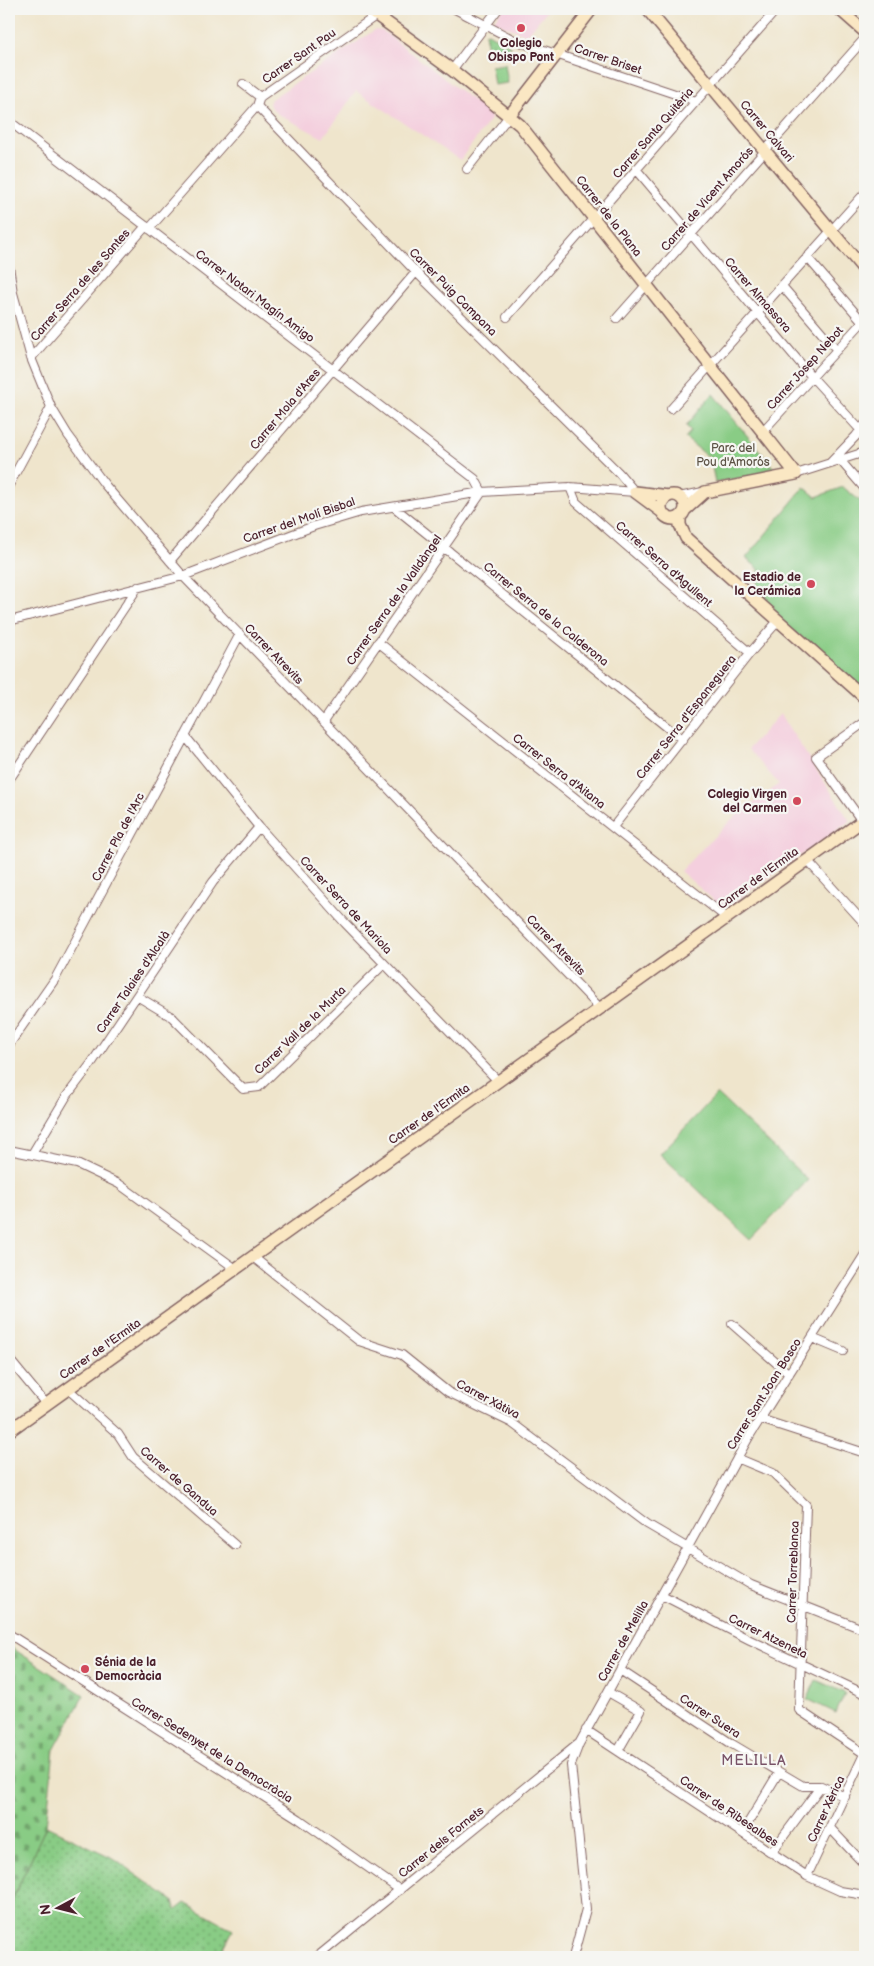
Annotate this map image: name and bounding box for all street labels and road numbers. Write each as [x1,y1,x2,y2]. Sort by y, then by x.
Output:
street label: Carrer Sant Pau [260,25,339,87]
street label: Carrer Briset [572,41,644,78]
street label: Carrer Santa Quitèria [610,85,697,182]
street label: Carrer Calvari [736,97,797,165]
street label: Carrer de Vicent Amorós [658,144,757,255]
street label: Carrer de la Plana [572,173,645,260]
street label: Carrer Serra de les Santes [27,226,133,345]
street label: Carrer Puig Campana [406,245,500,340]
street label: Carrer Notari Magín Amigo [192,247,317,346]
street label: Carrer Almassora [721,255,794,336]
street label: Carrer Josep Nebot [764,323,847,413]
street label: Carrer Mola d'Ares [247,366,324,453]
street label: Carrer del Molí Bisbal [241,494,357,547]
street label: Carrer Serra d'Agullent [612,518,715,611]
street label: Carrer Serra de la Valldàngel [343,532,445,669]
street label: Carrer Serra de la Calderona [480,559,612,670]
street label: Carrer Atrevits [241,621,306,688]
street label: Carrer Serra d'Espaneguera [633,652,740,782]
street label: Carrer Serra d'Aitana [509,730,608,812]
street label: Carrer Pla de l'Arc [89,790,148,884]
street label: Carrer de l'Ermita [715,844,802,913]
street label: Carrer Serra de Mariola [296,853,395,958]
street label: Carrer Atrevits [523,912,588,979]
street label: Carrer Talaies d'Alcalà [93,928,173,1036]
street label: Carrer Vall de la Murta [251,983,349,1078]
street label: Carrer de l'Ermita [386,1081,473,1148]
street label: Carrer de l'Ermita [57,1316,144,1383]
street label: Carrer Sant Joan Bosco [724,1335,805,1453]
street label: Carrer Xàtiva [453,1376,522,1423]
street label: Carrer de Gandua [137,1443,221,1520]
street label: Carrer Torreblanca [784,1520,803,1623]
street label: Carrer de Melilla [595,1598,652,1685]
street label: Carrer Atzeneta [726,1611,810,1662]
street label: Carrer Suera [676,1691,743,1742]
street label: Carrer Sedenyet de la Democràcia [128,1694,295,1807]
street label: Carrer de Ribesalbes [676,1773,781,1850]
street label: Carrer Xèrica [804,1773,849,1845]
street label: Carrer dels Fornets [396,1803,487,1881]

